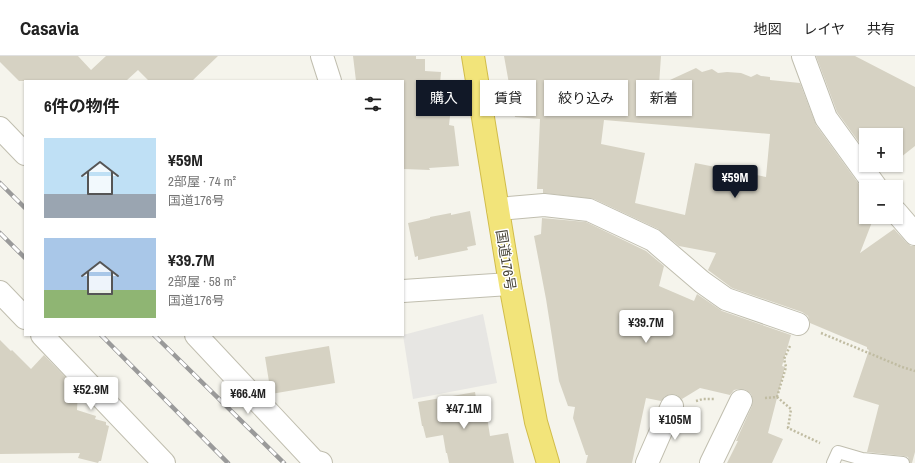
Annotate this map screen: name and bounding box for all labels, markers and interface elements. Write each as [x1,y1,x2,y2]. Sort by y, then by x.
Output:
text: Casavia [20,15,79,41]
text: 地図 [753,20,781,38]
text: レイヤ [803,20,845,38]
text: 共有 [867,20,895,38]
chip: 購入 [416,80,472,116]
chip: 賃貸 [480,80,536,116]
chip: 絞り込み [544,80,628,116]
chip: 新着 [636,80,692,116]
icon: filters [362,93,384,115]
text: 6件の物件 [44,94,120,117]
map controls [859,128,903,224]
button: + [859,128,903,172]
text: ¥59M [168,148,203,171]
icon: home [76,154,124,202]
pin: ¥59M [711,165,759,199]
text: ¥59M [722,169,748,186]
text: 2部屋 · 74 m² [168,173,236,190]
button: − [859,180,903,224]
text: 国道176号 [168,192,225,209]
street label: 国道176号 [492,228,520,292]
text: ¥39.7M [168,248,215,271]
icon: home [76,254,124,302]
text: 2部屋 · 58 m² [168,273,236,290]
text: 国道176号 [168,292,225,309]
pin: ¥39.7M [613,310,679,344]
text: ¥39.7M [628,314,664,331]
pin: ¥52.9M [58,377,124,411]
text: ¥52.9M [73,381,109,398]
pin: ¥66.4M [215,381,281,415]
text: ¥66.4M [230,385,266,402]
pin: ¥47.1M [431,396,497,430]
text: ¥47.1M [446,400,482,417]
pin: ¥105M [647,407,703,441]
text: ¥105M [659,411,691,428]

